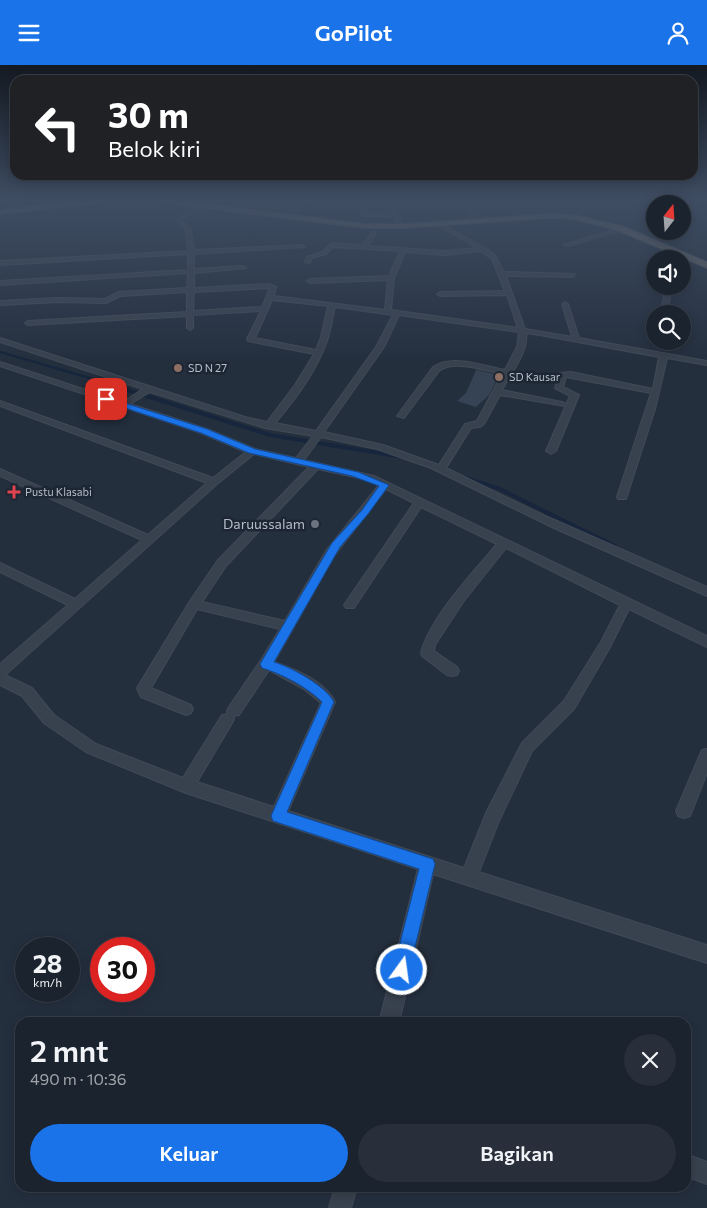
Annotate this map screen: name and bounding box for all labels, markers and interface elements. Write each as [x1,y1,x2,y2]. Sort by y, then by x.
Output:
icon: menu [15,19,43,47]
text: GoPilot [315,19,392,46]
icon: person [664,19,692,47]
text: 30 m [108,92,189,135]
icon: left [25,95,90,160]
text: Belok kiri [108,135,201,162]
north arrow [646,195,691,240]
map controls [646,195,691,350]
button: sound [646,250,691,295]
button: search [646,305,691,350]
place label: SD N 27 [188,361,227,374]
marker: SD N 27 [172,362,184,374]
place label: SD Kausar [509,370,561,383]
marker: SD Kausar [493,371,505,383]
pin [85,378,127,420]
icon: arrive [92,385,120,413]
marker: Pustu Klasabi [7,485,21,499]
place label: Pustu Klasabi [25,485,92,498]
place label: Daruussalam [223,515,305,532]
marker: Daruussalam [309,518,321,530]
speed limit sign: 30 [90,937,155,1002]
position arrow [375,943,427,995]
text: 28 [33,948,62,978]
text: km/h [33,975,62,989]
text: 2 mnt [30,1031,109,1068]
button: close [624,1034,676,1086]
text: 490 m · 10:36 [30,1069,127,1088]
button: Keluar [30,1124,348,1182]
button: Bagikan [358,1124,676,1182]

